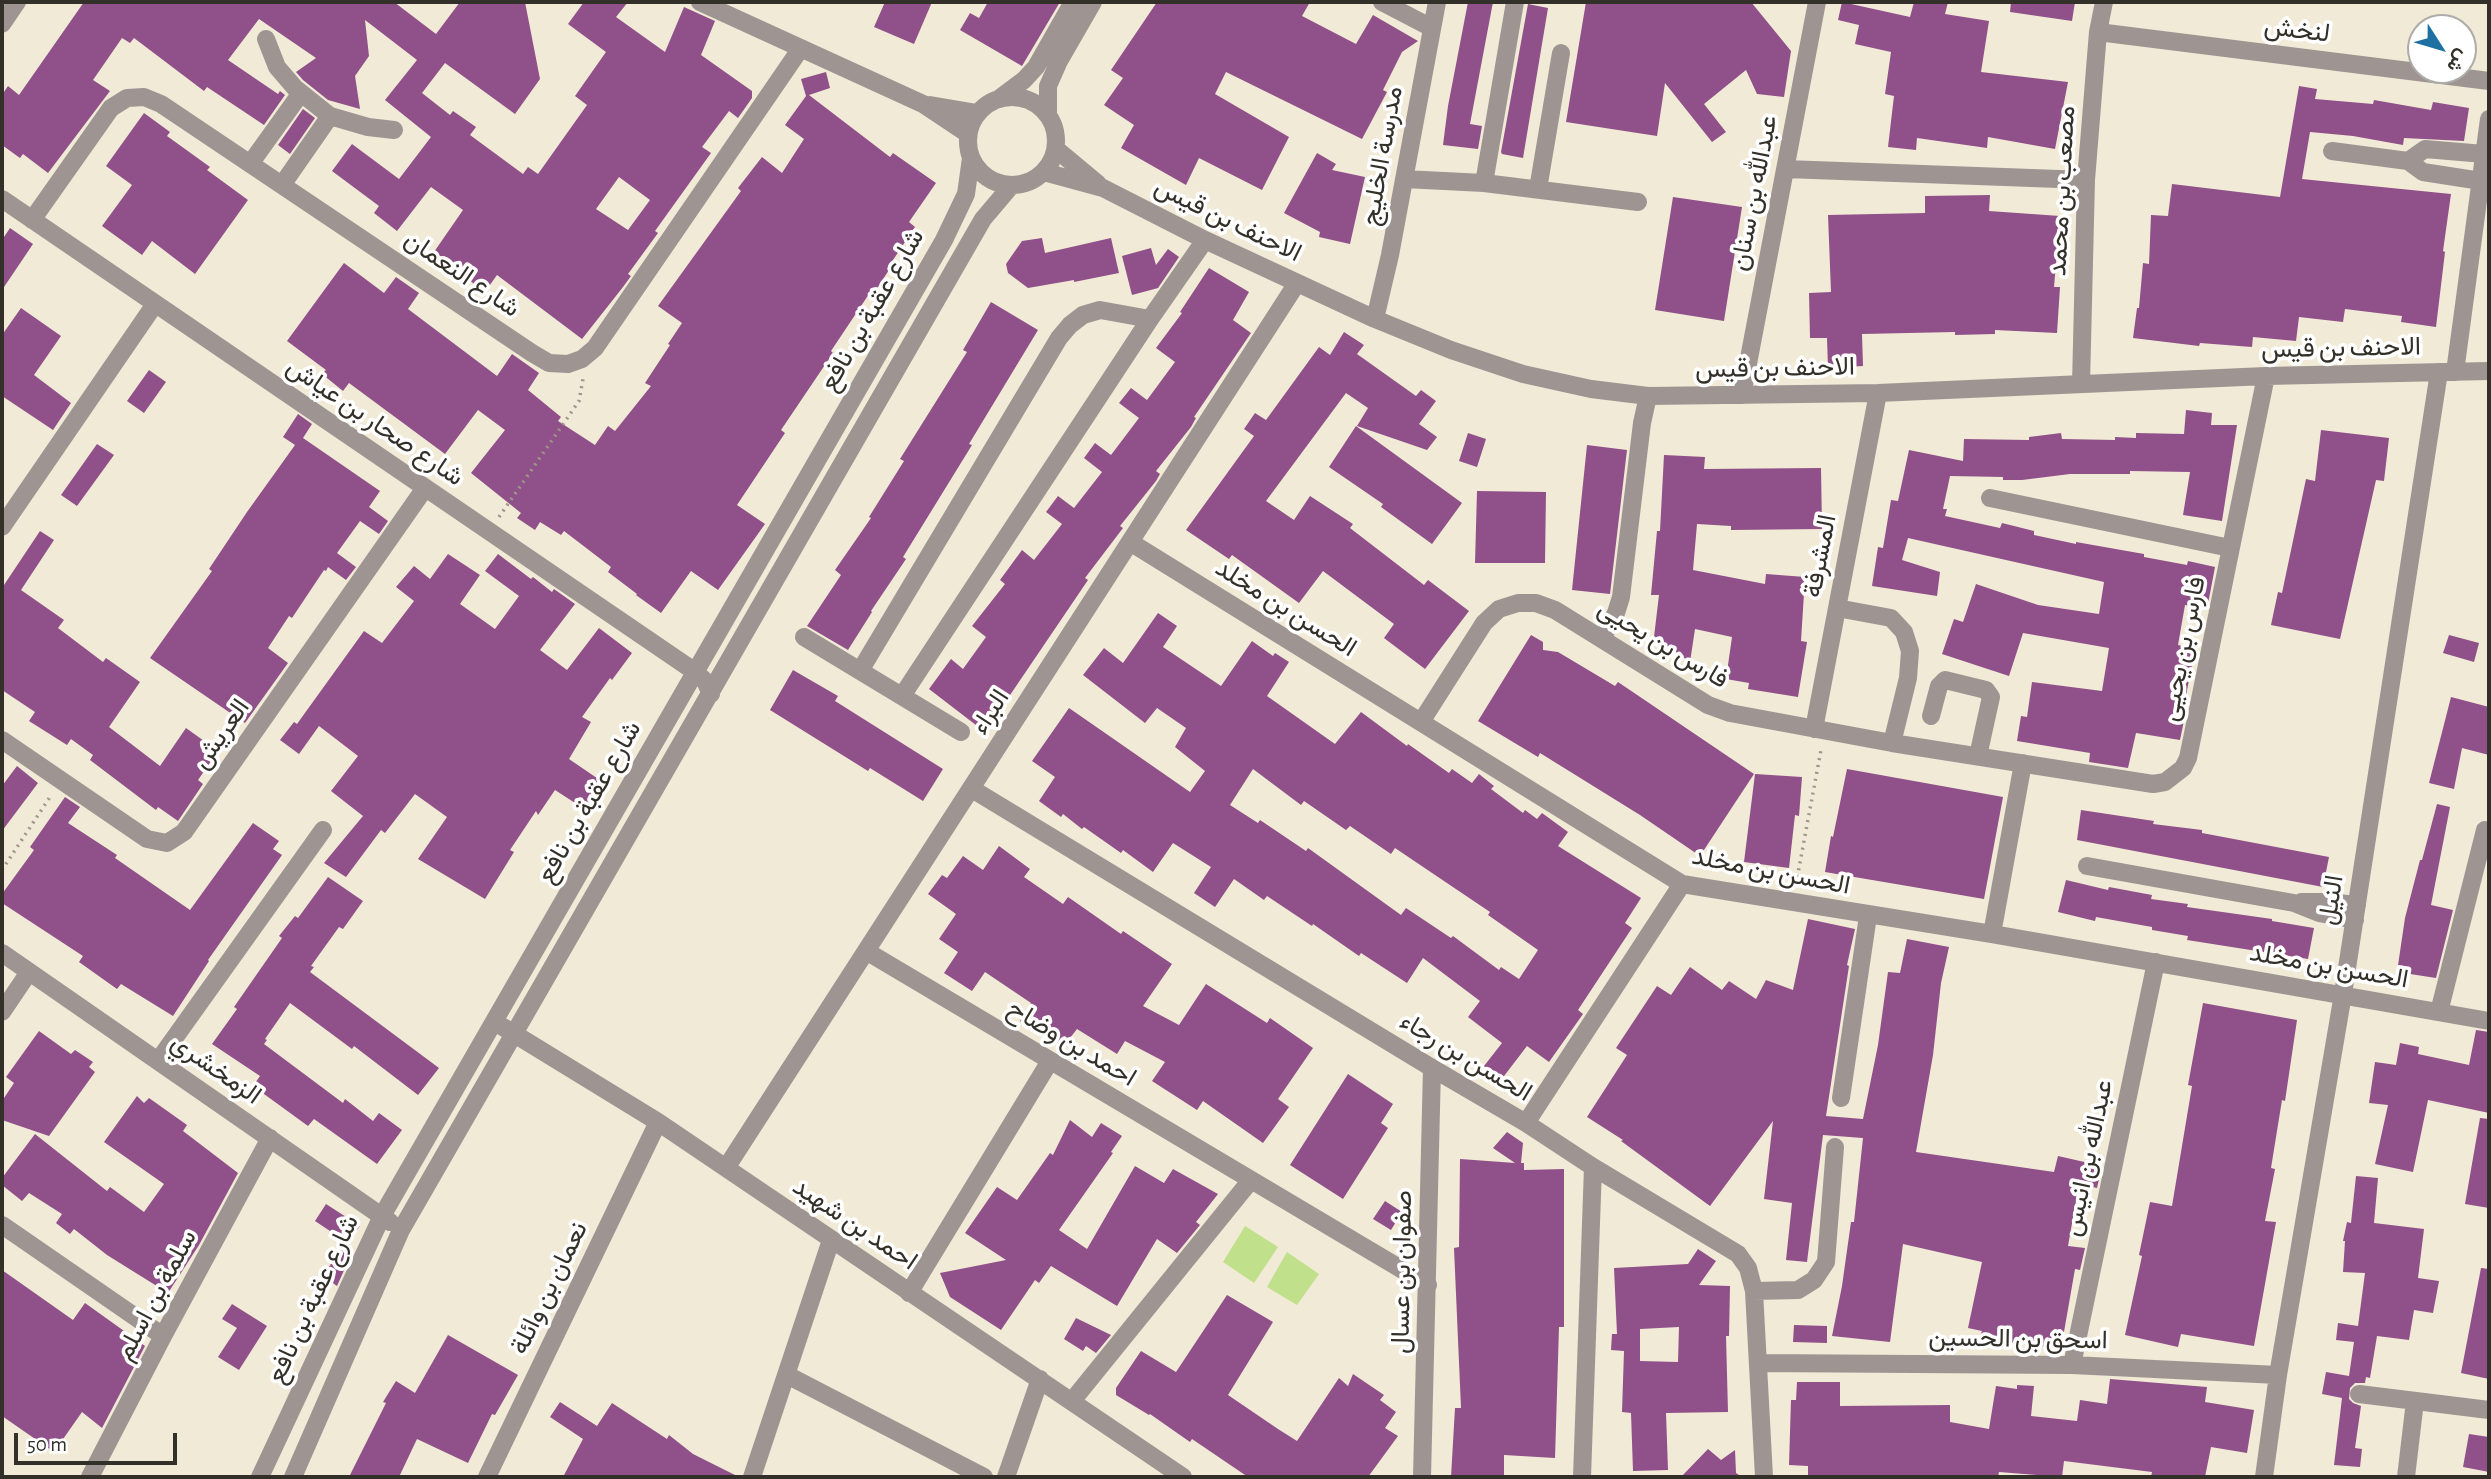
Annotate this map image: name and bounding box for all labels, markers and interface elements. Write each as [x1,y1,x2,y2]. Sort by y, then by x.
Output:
street label: لنخش [2262,10,2332,50]
north arrow [2407,14,2477,84]
text: ش [2443,46,2472,76]
street label: مدرسة الخليج [1354,84,1410,228]
street label: مصعب بن محمد [2042,105,2082,277]
street label: عبدالله بن سنان [1724,113,1784,273]
street label: الاحنف بن قيس [1149,171,1307,269]
street label: شارع عقبة بن نافع [813,223,931,397]
street label: شارع النعمان [398,224,526,324]
street label: الاحنف بن قيس [2261,331,2421,365]
street label: شارع صحار بن عياش [280,351,470,493]
street label: الاحنف بن قيس [1695,351,1855,385]
street label: المشرفة [1797,512,1843,600]
street label: الحسن بن مخلد [1210,552,1362,664]
street label: فارس بن يحيى [2154,574,2212,724]
street label: فارس بن يحيى [1592,593,1734,695]
street label: البراء [964,684,1016,740]
street label: العريش [186,693,256,775]
street label: شارع عقبة بن نافع [530,715,648,889]
street label: الحسن بن مخلد [1689,840,1853,902]
street label: النيل [2312,873,2350,927]
street label: الحسن بن مخلد [2247,937,2411,995]
street label: احمد بن وضاح [1002,992,1142,1094]
street label: الحسن بن رجاء [1394,1005,1538,1109]
street label: الزمخشري [165,1027,267,1111]
street label: عبدالله بن انيس [2056,1077,2120,1239]
street label: احمد بن شهيد [787,1171,923,1277]
street label: صفوان بن عسال [1385,1190,1419,1354]
street label: شارع عقبة بن نافع [260,1210,366,1388]
street label: نعمان بن وائلة [503,1216,595,1360]
street label: سلمة بن اسلم [109,1224,203,1366]
street label: اسحق بن الحسين [1928,1322,2108,1356]
scale bar [18,1420,180,1464]
text: 50 m [27,1434,67,1455]

